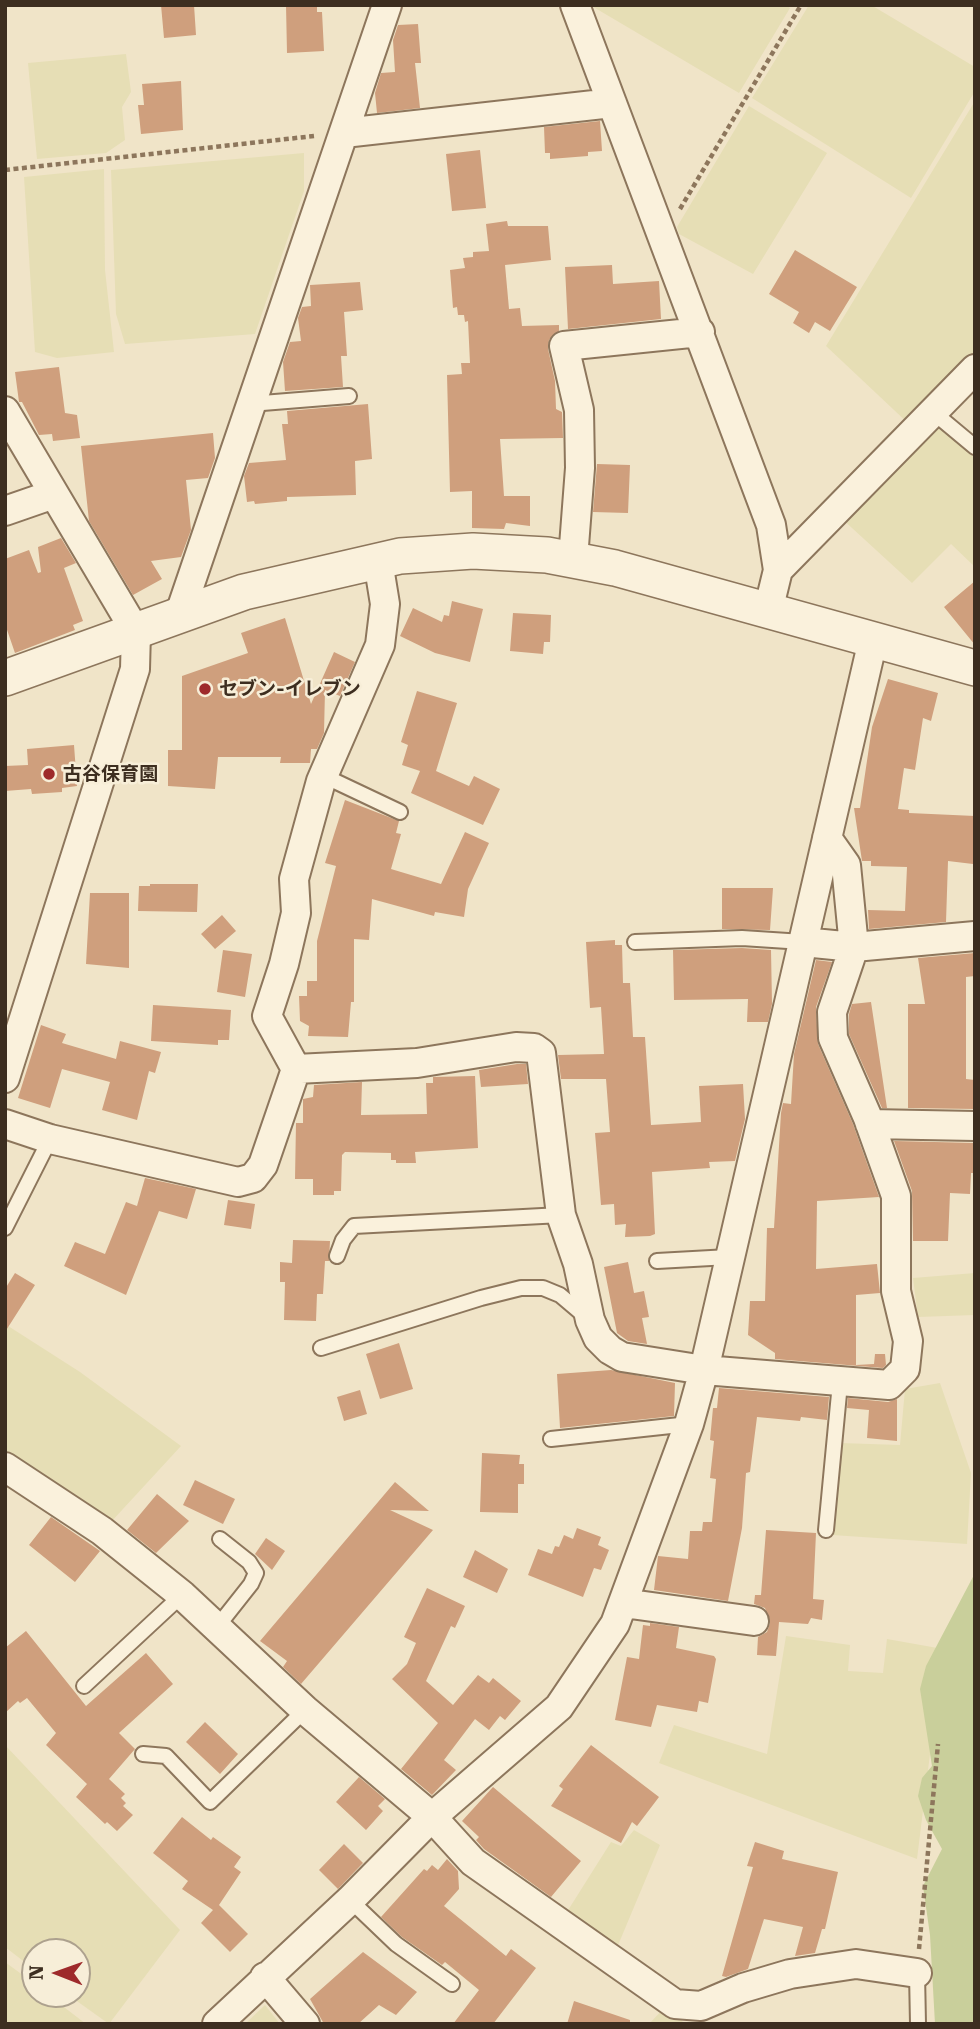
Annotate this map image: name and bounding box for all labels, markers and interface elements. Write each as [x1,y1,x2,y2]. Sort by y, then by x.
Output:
place label: セブン-イレブン [219,678,361,700]
marker: セブン-イレブン [197,681,213,697]
place label: 古谷保育園 [63,763,158,785]
marker: 古谷保育園 [41,766,57,782]
north arrow [21,1938,91,2008]
text: N [25,1965,48,1980]

